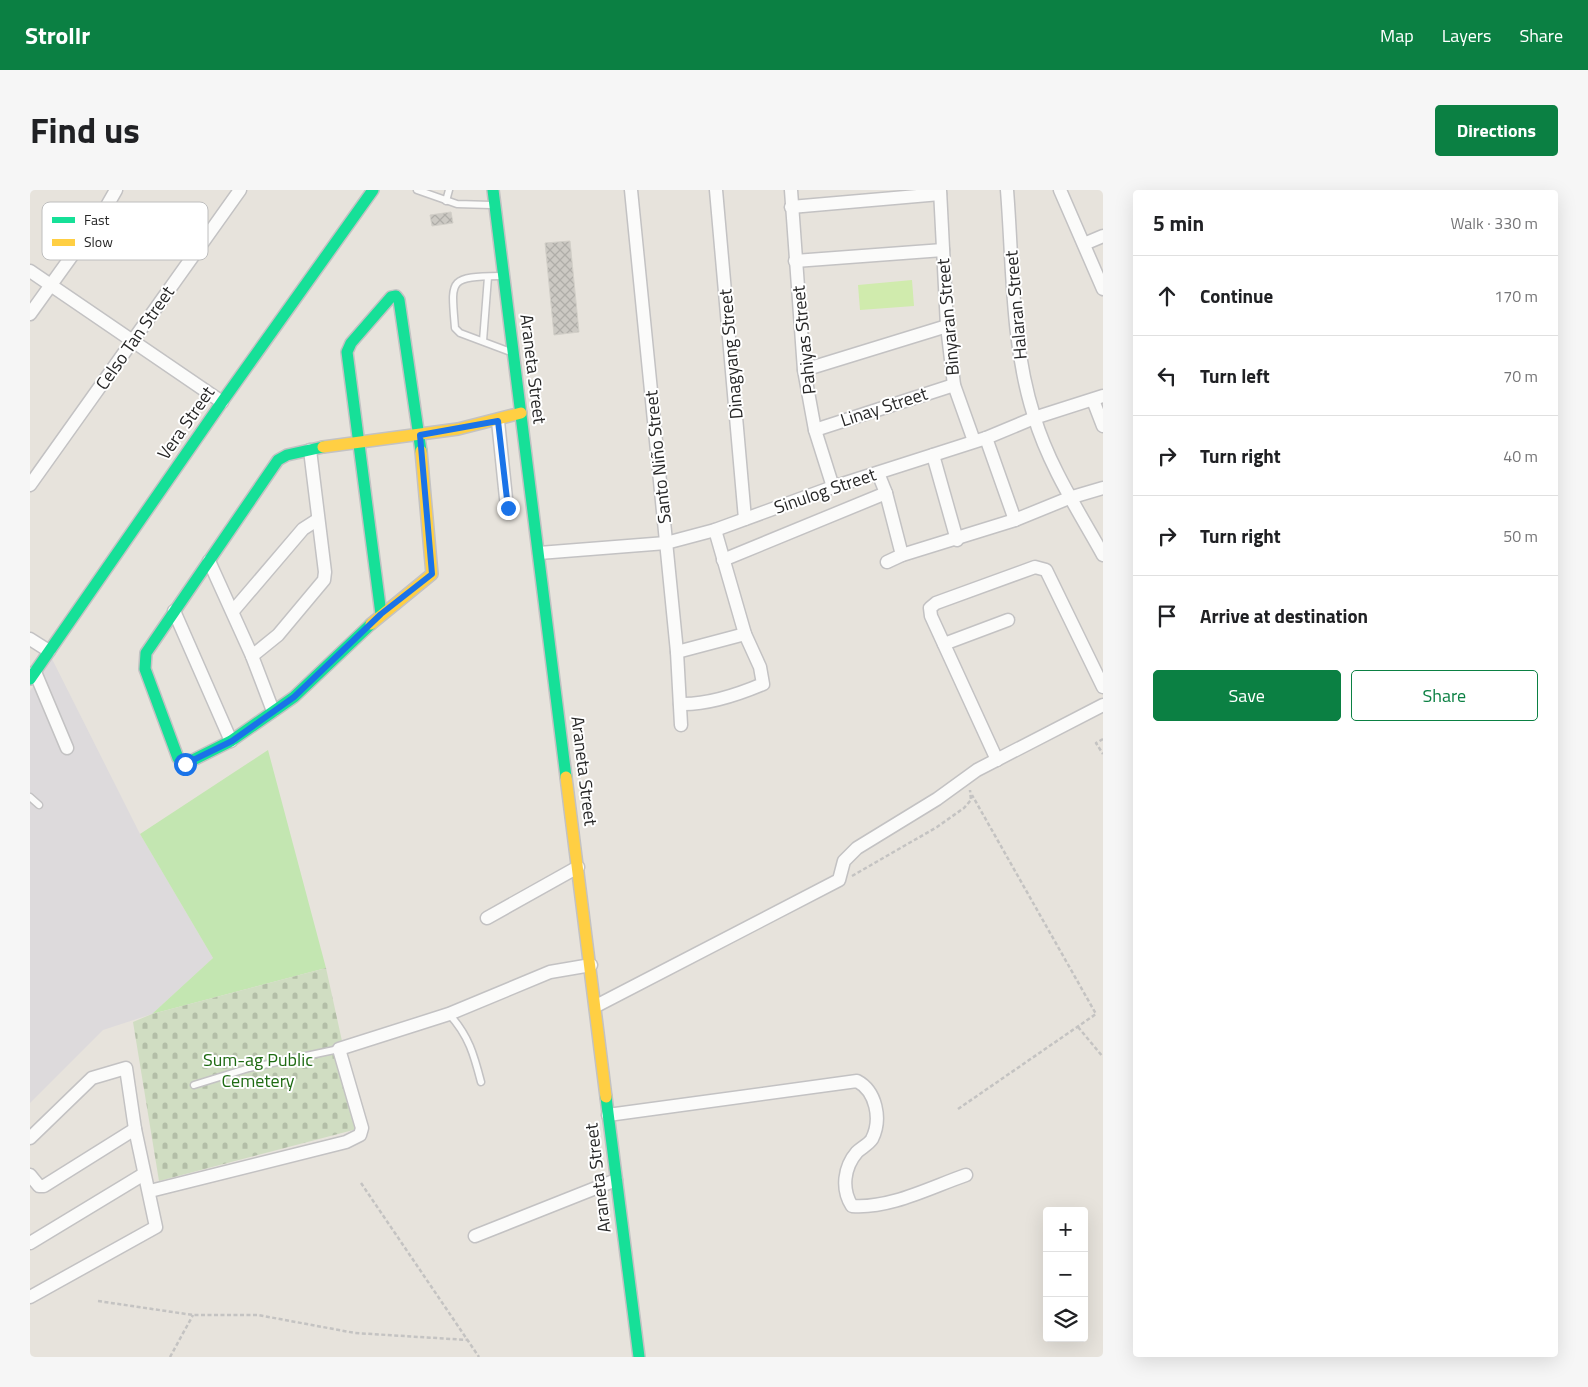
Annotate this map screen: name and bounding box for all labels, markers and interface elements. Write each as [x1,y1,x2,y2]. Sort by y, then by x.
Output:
text: Strollr [25,17,90,53]
text: Map [1380,22,1414,49]
text: Layers [1442,22,1491,49]
text: Share [1519,22,1563,49]
text: Find us [30,103,140,157]
button: Directions [1435,105,1558,156]
legend [42,202,208,260]
text: 5 min [1153,207,1204,239]
text: Fast [84,209,109,230]
text: Walk · 330 m [1450,211,1538,235]
text: Slow [84,231,113,252]
street label: Halaran Street [997,249,1034,361]
street label: Binyaran Street [929,257,966,377]
street label: Celso Tan Street [89,280,181,395]
text: Continue [1200,281,1273,310]
icon: ahead [1153,282,1181,310]
street label: Pahiyas Street [784,284,823,396]
text: 170 m [1494,284,1538,308]
street label: Dinagyang Street [711,287,750,420]
street label: Araneta Street [513,313,554,426]
text: Turn left [1200,361,1270,390]
icon: left [1153,362,1181,390]
text: 70 m [1503,364,1538,388]
street label: Vera Street [150,380,221,465]
street label: Linay Street [837,380,932,433]
street label: Santo Niño Street [637,388,678,525]
text: Turn right [1200,441,1281,470]
icon: right [1153,442,1181,470]
text: 40 m [1503,444,1538,468]
street label: Sinulog Street [770,460,880,521]
route end [497,497,520,520]
text: Turn right [1200,521,1281,550]
icon: right [1153,522,1181,550]
text: 50 m [1503,524,1538,548]
text: Arrive at destination [1200,601,1368,630]
icon: arrive [1153,602,1181,630]
button: Save [1153,670,1341,721]
button: Share [1351,670,1538,721]
street label: Araneta Street [564,715,605,828]
route start [174,753,197,776]
park label: Sum-ag Public Cemetery [203,1046,313,1094]
street label: Araneta Street [577,1121,618,1234]
map controls [1043,1207,1088,1342]
button: + [1043,1207,1088,1252]
button: − [1043,1252,1088,1297]
button: layers [1043,1297,1088,1342]

